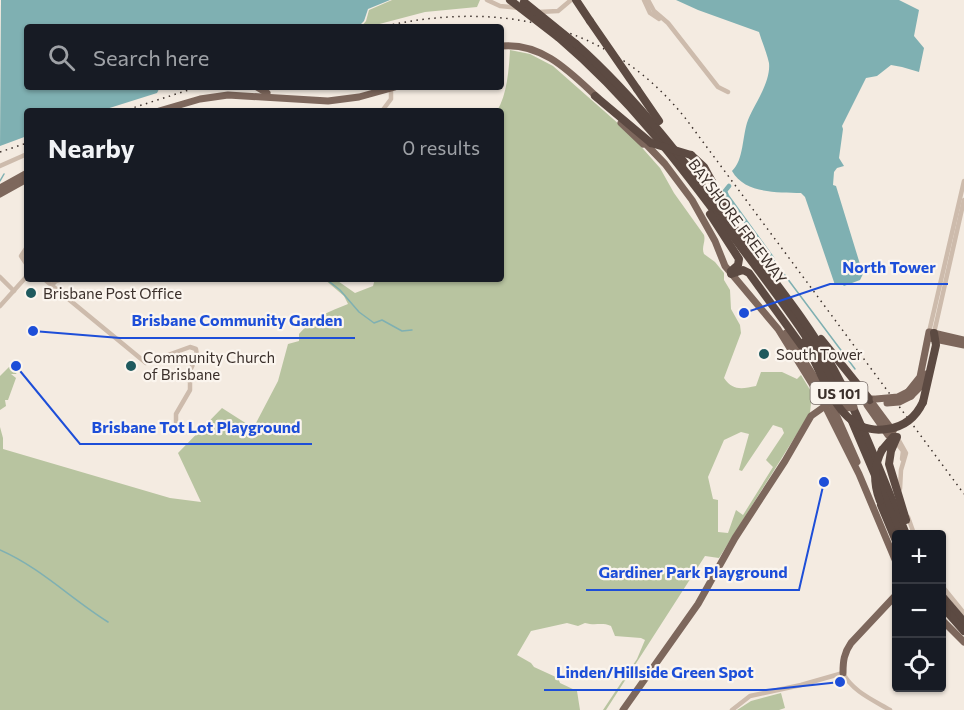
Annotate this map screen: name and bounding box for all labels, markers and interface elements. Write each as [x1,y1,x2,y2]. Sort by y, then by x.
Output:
search box [24,24,504,90]
icon: search [45,41,78,74]
text: Search here [93,44,209,71]
text: Nearby [48,132,135,163]
text: 0 results [402,135,480,159]
street label: BAYSHORE FREEWAY [685,155,791,287]
callout: North Tower [830,250,948,284]
text: North Tower [842,257,936,276]
place label: Brisbane Post Office [43,284,182,302]
marker: Brisbane Post Office [24,286,38,300]
callout: Brisbane Community Garden [120,304,355,338]
text: Brisbane Community Garden [131,310,343,329]
place label: South Tower [776,345,863,363]
marker: South Tower [757,347,771,361]
place label: Community Church of Brisbane [143,348,275,383]
marker: Community Church of Brisbane [124,359,138,373]
road number: US 101 [810,382,868,404]
callout: Brisbane Tot Lot Playground [80,410,312,444]
text: Brisbane Tot Lot Playground [92,417,300,436]
map controls [892,530,946,692]
button: + [892,530,946,584]
callout: Gardiner Park Playground [586,556,799,590]
text: Gardiner Park Playground [598,562,788,581]
button: − [892,584,946,638]
button: locate [892,638,946,692]
callout: Linden/Hillside Green Spot [544,656,766,690]
text: Linden/Hillside Green Spot [556,662,754,681]

